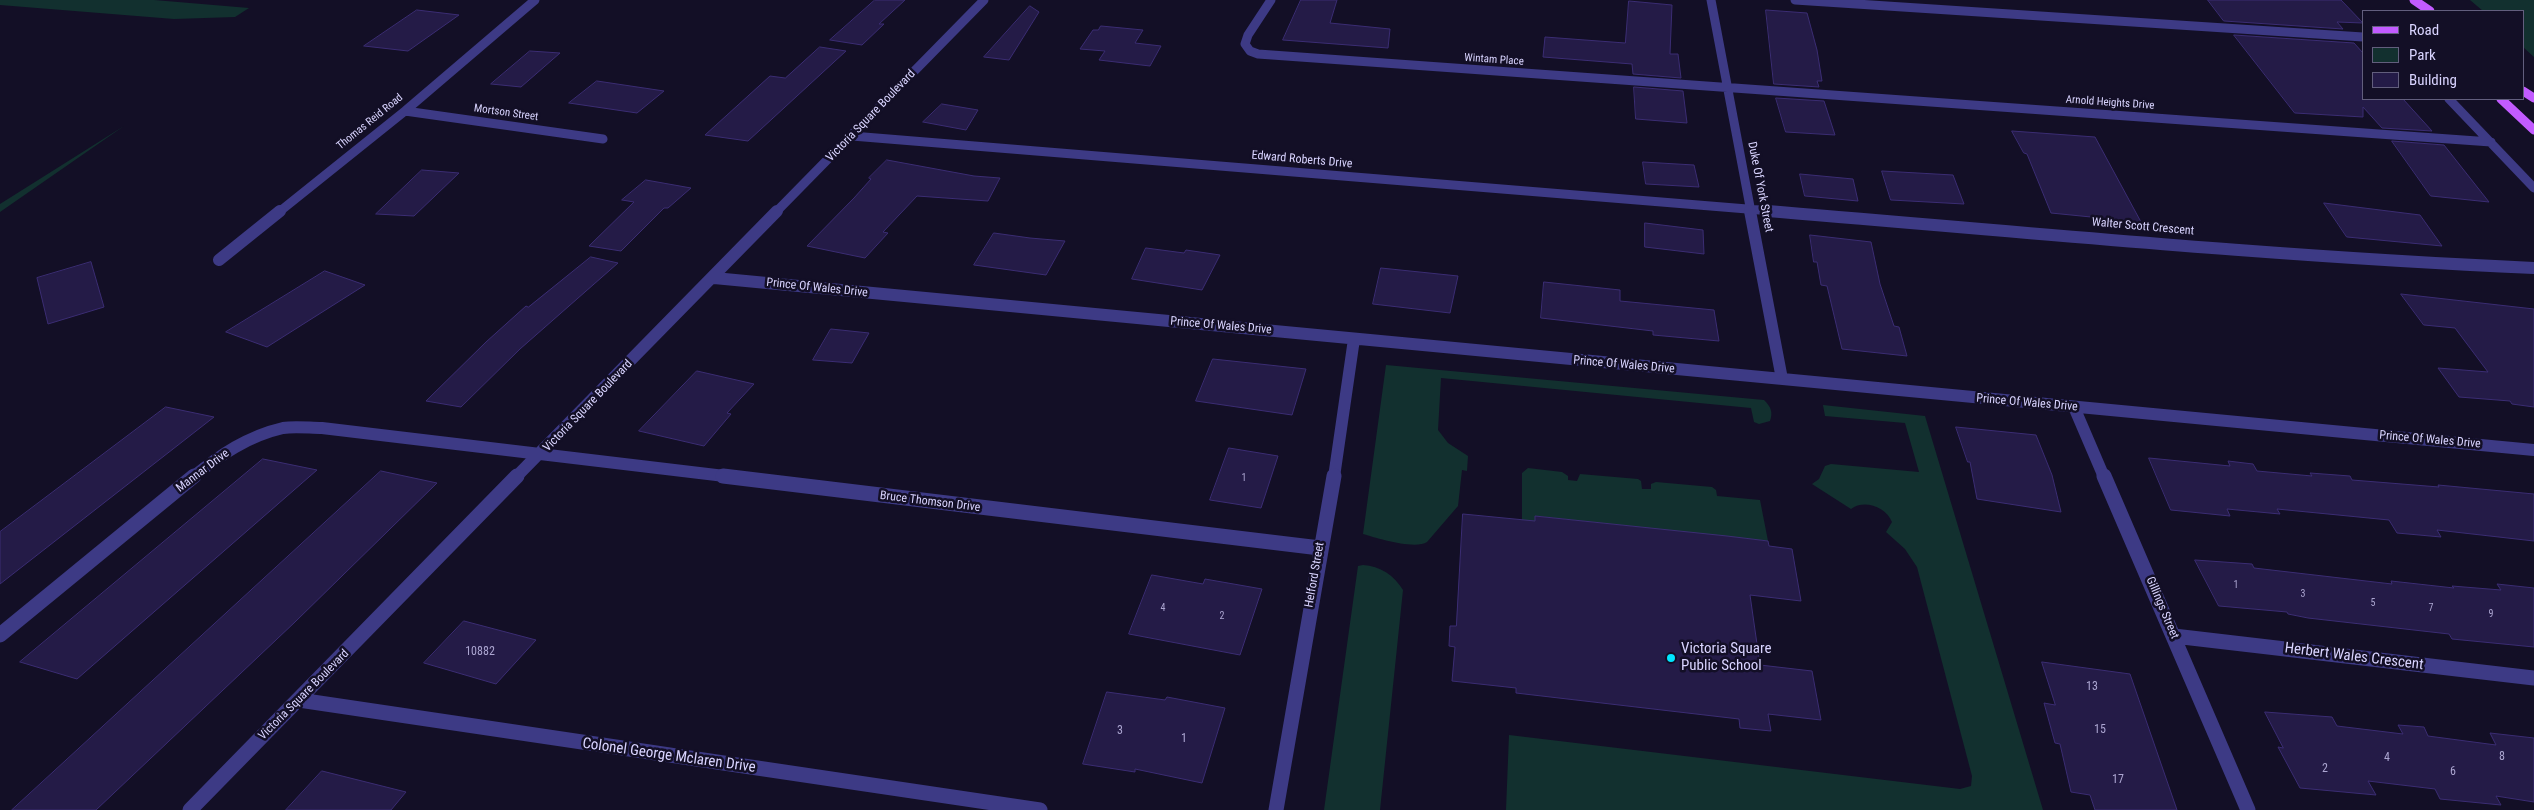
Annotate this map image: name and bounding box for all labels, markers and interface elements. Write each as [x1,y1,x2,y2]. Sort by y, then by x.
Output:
legend [2362,10,2524,100]
text: Road [2409,21,2439,39]
text: Park [2409,46,2436,64]
street label: Wintam Place [1464,51,1524,69]
street label: Victoria Square Boulevard [823,67,919,165]
text: Building [2409,71,2457,89]
street label: Thomas Reid Road [334,91,406,153]
street label: Arnold Heights Drive [2065,93,2155,113]
street label: Mortson Street [473,102,539,124]
street label: Duke Of York Street [1744,140,1776,234]
street label: Edward Roberts Drive [1251,148,1353,172]
street label: Walter Scott Crescent [2091,215,2195,239]
street label: Prince Of Wales Drive [766,276,868,300]
street label: Prince Of Wales Drive [1170,314,1272,338]
street label: Prince Of Wales Drive [1573,353,1675,377]
street label: Victoria Square Boulevard [540,357,636,455]
street label: Prince Of Wales Drive [1976,391,2078,415]
street label: Prince Of Wales Drive [2379,428,2481,452]
street label: Mannar Drive [174,446,232,496]
house number: 1 [1242,472,1246,484]
street label: Bruce Thomson Drive [879,489,981,515]
street label: Helford Street [1302,541,1328,609]
street label: Gillings Street [2142,575,2182,641]
house number: 1 [2234,579,2238,591]
house number: 3 [2301,588,2305,600]
house number: 5 [2371,597,2375,609]
house number: 4 [1161,602,1165,614]
house number: 7 [2429,602,2433,614]
house number: 9 [2489,608,2493,620]
house number: 2 [1220,610,1224,622]
place label: Victoria Square Public School [1681,640,1771,675]
street label: Herbert Wales Crescent [2284,640,2424,674]
house number: 10882 [465,645,495,659]
street label: Victoria Square Boulevard [256,647,352,743]
marker: Victoria Square Public School [1665,652,1677,664]
house number: 13 [2086,680,2098,694]
house number: 15 [2094,723,2106,737]
house number: 3 [1117,724,1123,738]
house number: 1 [1181,732,1187,746]
street label: Colonel George Mclaren Drive [581,735,757,777]
house number: 8 [2499,750,2505,764]
house number: 4 [2384,751,2390,765]
house number: 2 [2322,762,2328,776]
house number: 6 [2450,765,2456,779]
house number: 17 [2112,773,2124,787]

